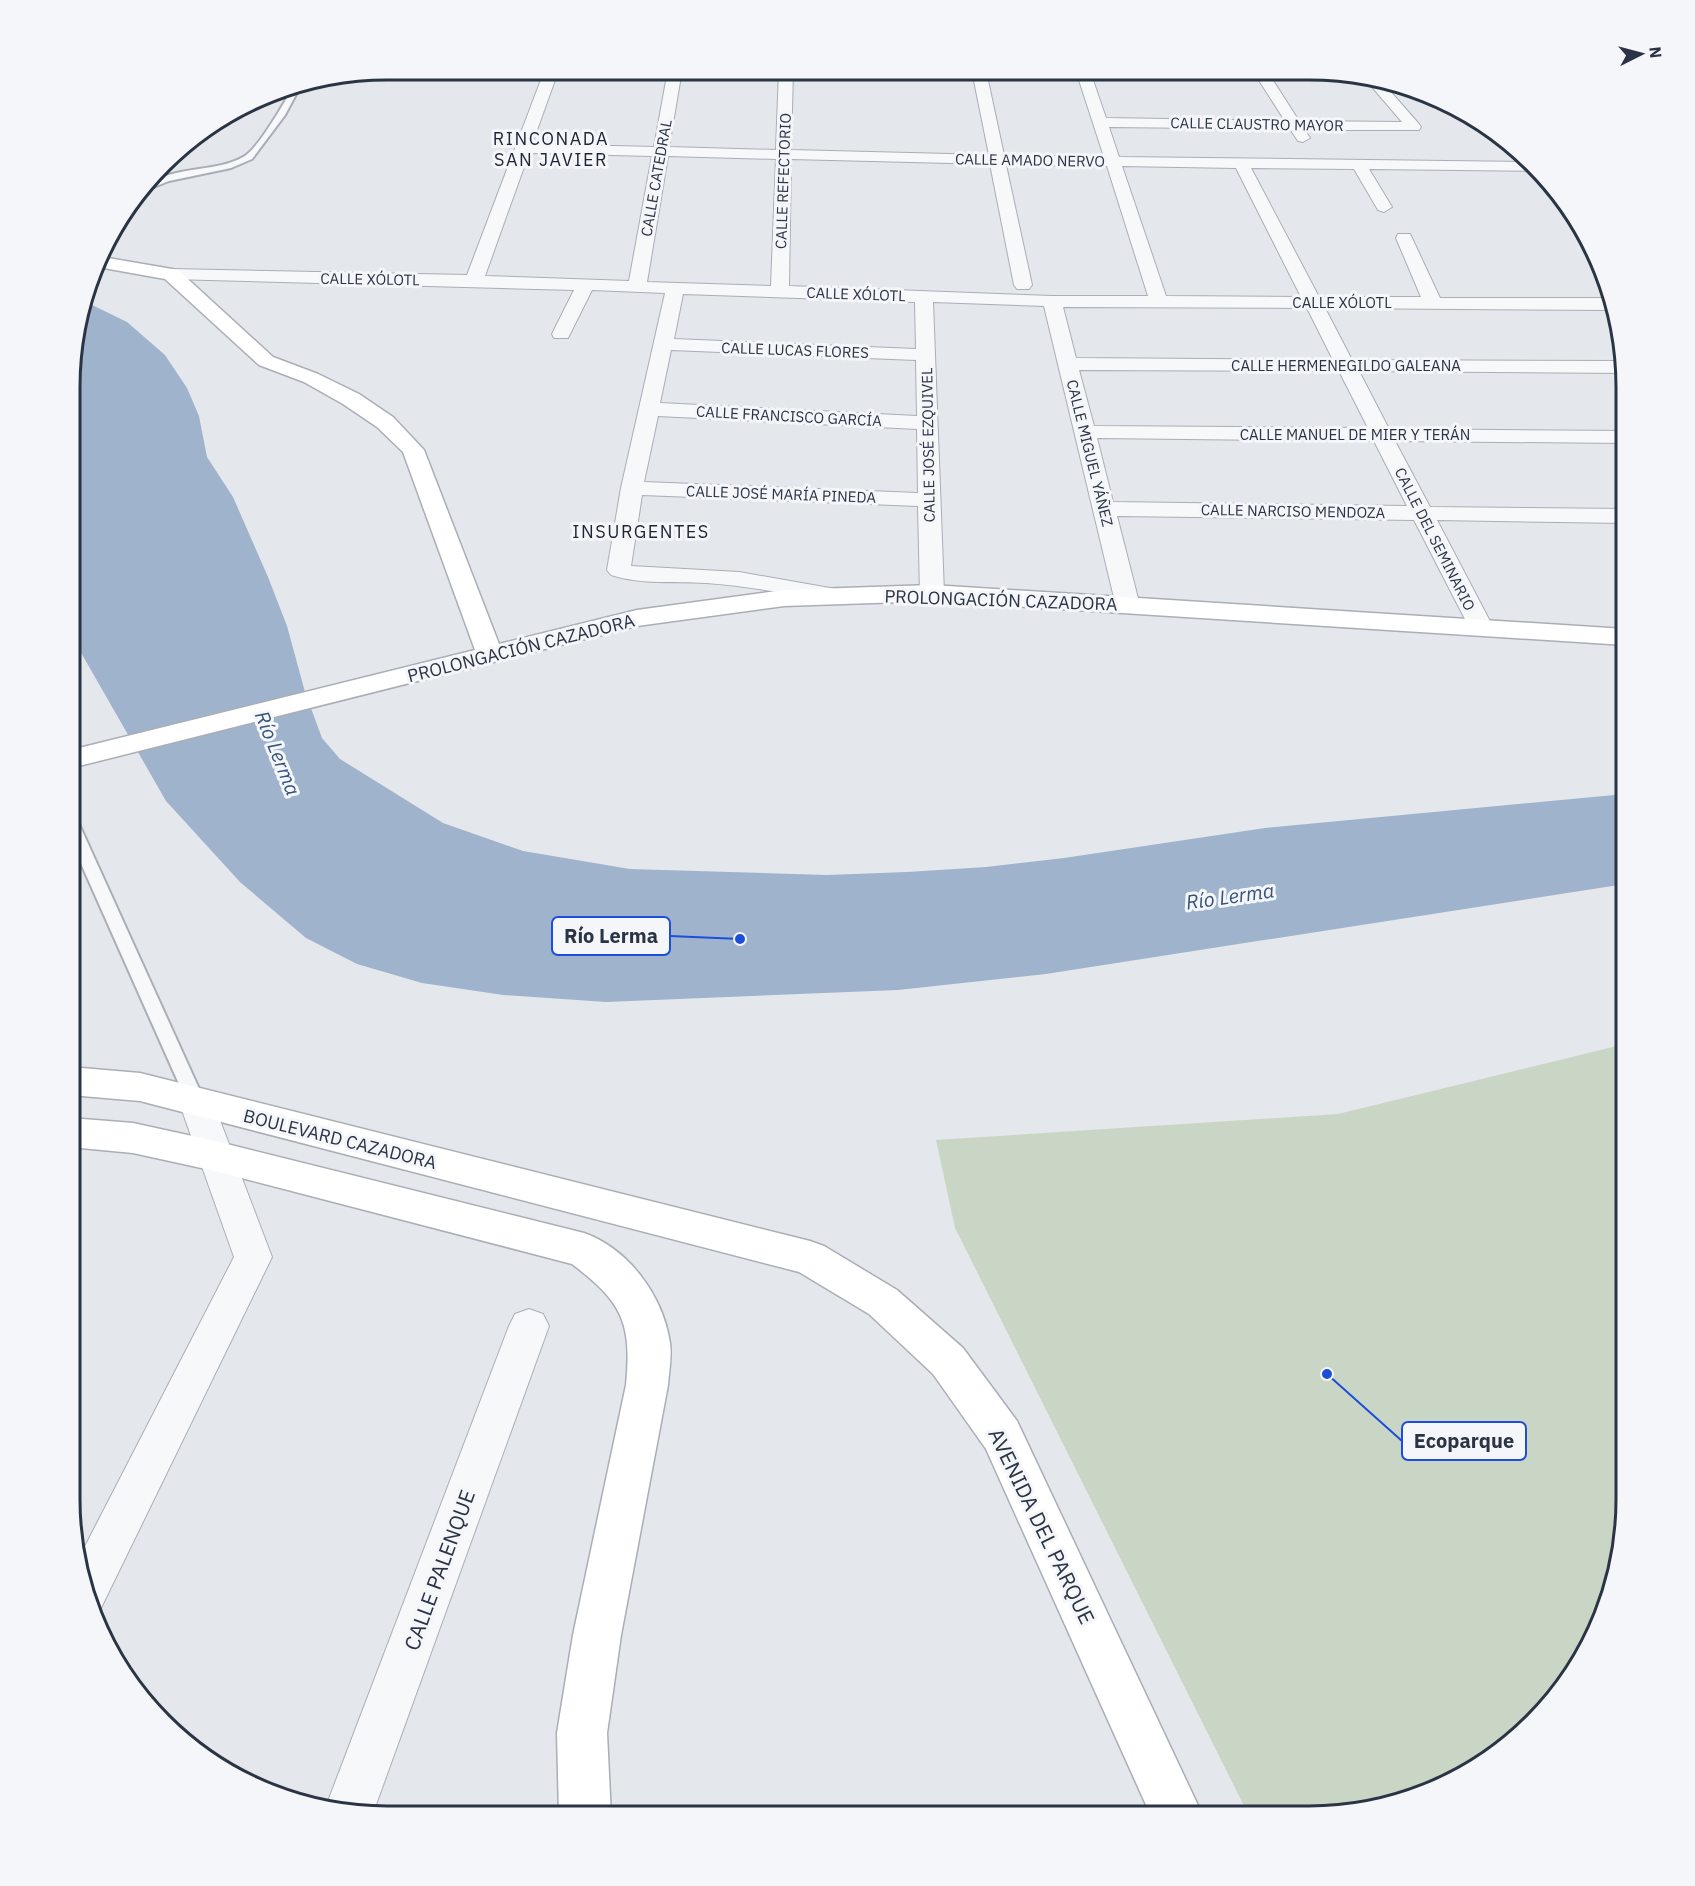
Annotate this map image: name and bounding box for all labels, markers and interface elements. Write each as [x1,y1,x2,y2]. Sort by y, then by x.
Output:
north arrow [1611,24,1671,84]
text: N [1645,46,1666,59]
street label: CALLE REFECTORIO [771,113,795,249]
street label: CALLE CLAUSTRO MAYOR [1170,113,1344,135]
street label: CALLE CATEDRAL [636,118,676,238]
district label: RINCONADA SAN JAVIER [493,127,609,171]
street label: CALLE AMADO NERVO [955,149,1105,171]
street label: CALLE XÓLOTL [320,269,420,289]
street label: CALLE XÓLOTL [806,283,906,305]
street label: CALLE XÓLOTL [1292,293,1392,312]
street label: CALLE LUCAS FLORES [721,338,869,362]
street label: CALLE HERMENEGILDO GALEANA [1231,356,1461,375]
street label: CALLE JOSÉ EZQUIVEL [917,367,939,523]
street label: CALLE MIGUEL YÁÑEZ [1063,378,1118,529]
street label: CALLE FRANCISCO GARCÍA [696,402,883,430]
street label: CALLE MANUEL DE MIER Y TERÁN [1240,425,1470,444]
street label: CALLE DEL SEMINARIO [1391,464,1479,614]
street label: CALLE JOSÉ MARÍA PINEDA [686,481,877,507]
street label: CALLE NARCISO MENDOZA [1201,500,1386,522]
district label: INSURGENTES [572,520,710,543]
street label: PROLONGACIÓN CAZADORA [884,584,1118,616]
street label: PROLONGACIÓN CAZADORA [405,608,637,687]
water label: Río Lerma [249,707,307,799]
water label: Río Lerma [1184,876,1276,916]
callout: Río Lerma [552,917,670,955]
text: Río Lerma [564,922,658,949]
street label: BOULEVARD CAZADORA [241,1104,439,1174]
callout: Ecoparque [1402,1422,1526,1460]
street label: AVENIDA DEL PARQUE [982,1423,1102,1629]
text: Ecoparque [1414,1427,1514,1454]
street label: CALLE PALENQUE [397,1486,481,1654]

